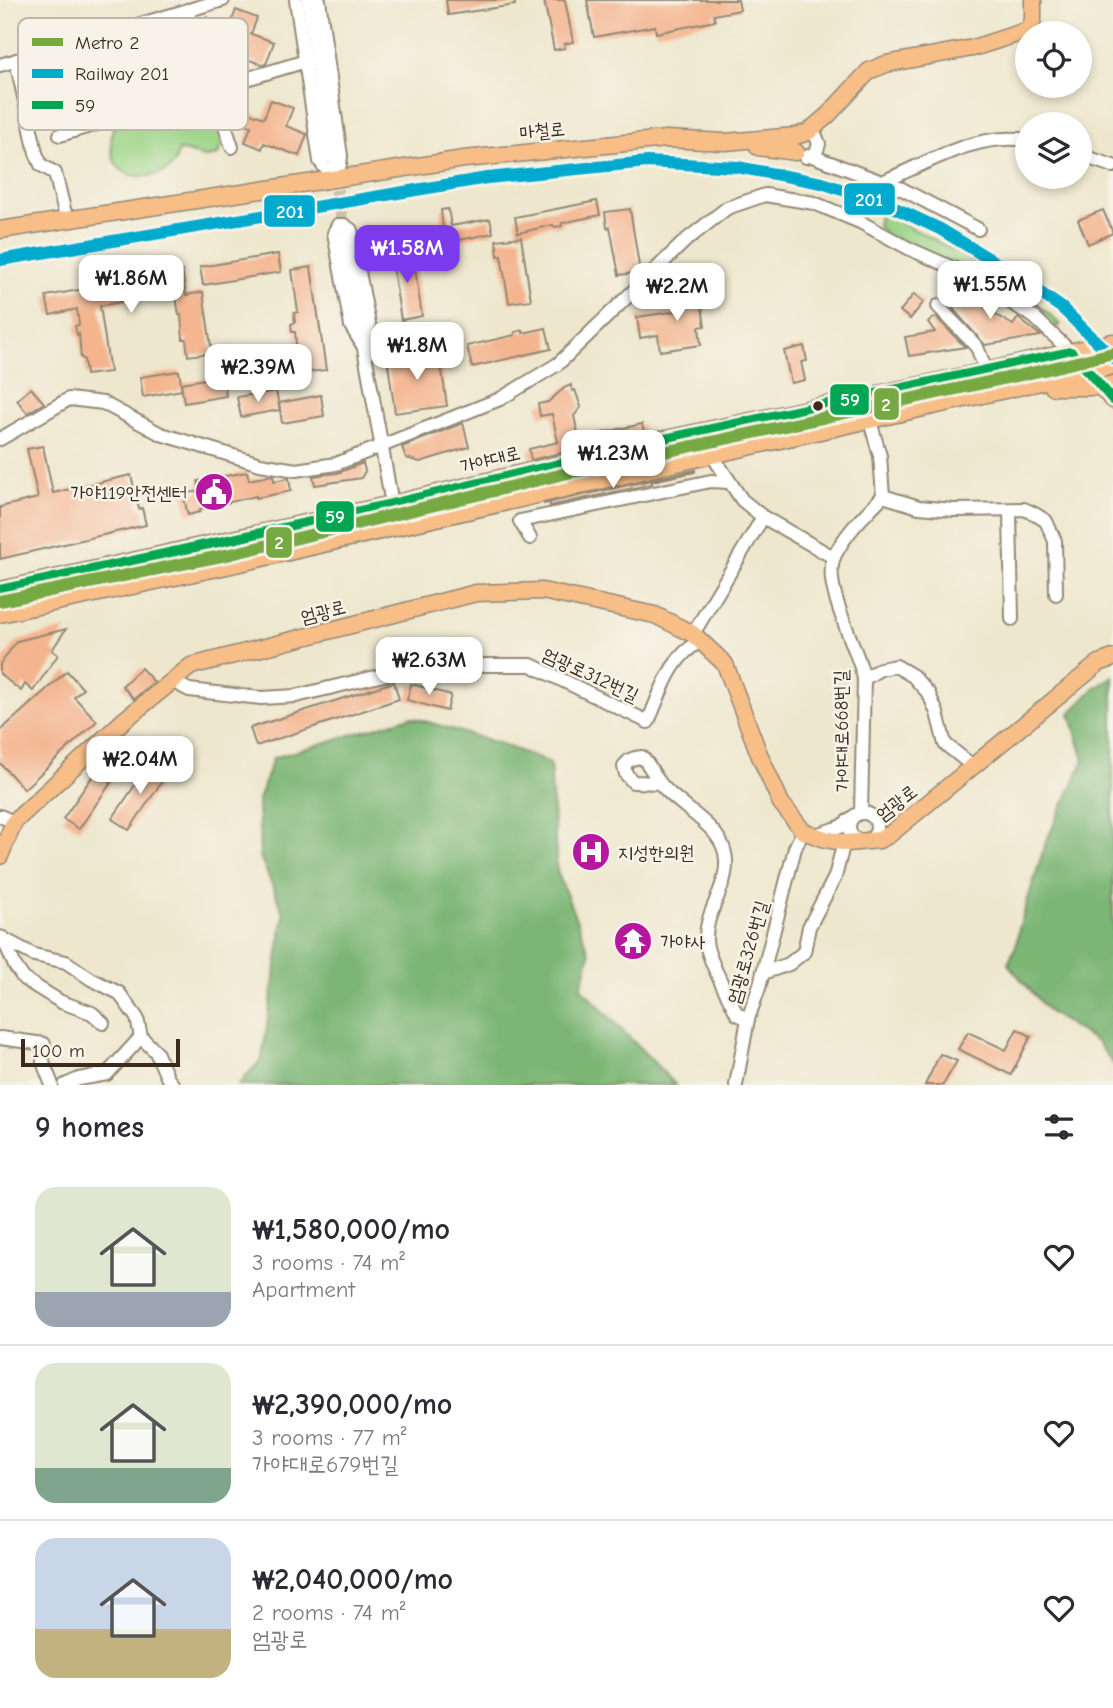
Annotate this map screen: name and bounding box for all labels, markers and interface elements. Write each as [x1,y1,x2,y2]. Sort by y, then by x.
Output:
legend [18,18,248,130]
map controls [1015,21,1092,189]
button: locate [1015,21,1092,98]
text: Metro 2 [75,32,139,54]
text: Railway 201 [75,63,169,85]
text: 59 [75,95,95,117]
button: layers [1015,112,1092,189]
street label: 마철로 [518,118,566,144]
line badge: 201 [843,182,896,216]
text: 201 [855,189,883,211]
line badge: 201 [263,194,316,228]
text: 201 [276,201,304,223]
pin: ₩1.58M [350,226,464,285]
text: ₩1.58M [371,234,443,261]
pin: ₩1.86M [74,256,188,315]
pin: ₩1.55M [933,262,1047,321]
text: ₩1.86M [95,264,167,291]
pin: ₩2.2M [628,264,726,323]
text: ₩1.55M [953,270,1027,297]
text: ₩2.2M [646,272,708,299]
pin: ₩1.8M [368,322,466,382]
text: ₩1.8M [387,331,447,358]
pin: ₩2.39M [201,344,315,404]
text: ₩2.39M [221,353,295,380]
line badge: 59 [829,383,870,416]
line badge: 2 [873,387,900,421]
text: 59 [840,389,860,411]
text: 2 [881,394,891,416]
unlabelled marker [811,399,825,413]
pin: ₩1.23M [556,430,670,490]
text: ₩1.23M [577,439,649,466]
street label: 가야대로 [458,442,523,478]
public building icon: 가야119안전센터 [193,471,235,513]
place label: 가야119안전센터 [70,482,187,504]
line badge: 59 [315,500,355,533]
text: 59 [325,506,345,528]
line badge: 2 [265,526,293,559]
text: 2 [274,532,284,554]
street label: 엄광로 [298,596,348,628]
pin: ₩2.63M [372,638,486,697]
street label: 엄광로312번길 [539,643,642,707]
text: ₩2.63M [392,646,466,673]
street label: 가야대로668번길 [830,670,854,792]
pin: ₩2.04M [83,736,197,796]
text: ₩2.04M [102,745,178,772]
street label: 엄광로 [872,780,922,825]
hospital icon: 지성한의원 [570,831,612,873]
place label: 지성한의원 [618,842,694,864]
street label: 엄광로326번길 [723,898,773,1006]
temple icon: 가야사 [612,920,654,962]
place label: 가야사 [660,931,706,953]
scale bar [21,1036,180,1068]
text: 100 m [32,1040,85,1062]
icon: filters [1040,1108,1078,1146]
text: 9 homes [35,1110,144,1145]
text: ₩1,580,000/mo [252,1212,450,1247]
icon: home [91,1215,175,1299]
icon: heart [1040,1238,1078,1276]
text: 3 rooms · 74 m² [252,1249,405,1276]
text: Apartment [252,1276,355,1303]
text: ₩2,390,000/mo [252,1387,452,1422]
icon: home [91,1391,175,1475]
icon: heart [1040,1414,1078,1452]
text: 3 rooms · 77 m² [252,1424,407,1451]
text: 가야대로679번길 [252,1451,399,1478]
text: ₩2,040,000/mo [252,1562,453,1597]
icon: home [91,1566,175,1650]
icon: heart [1040,1589,1078,1627]
text: 2 rooms · 74 m² [252,1599,405,1626]
text: 엄광로 [252,1626,308,1653]

